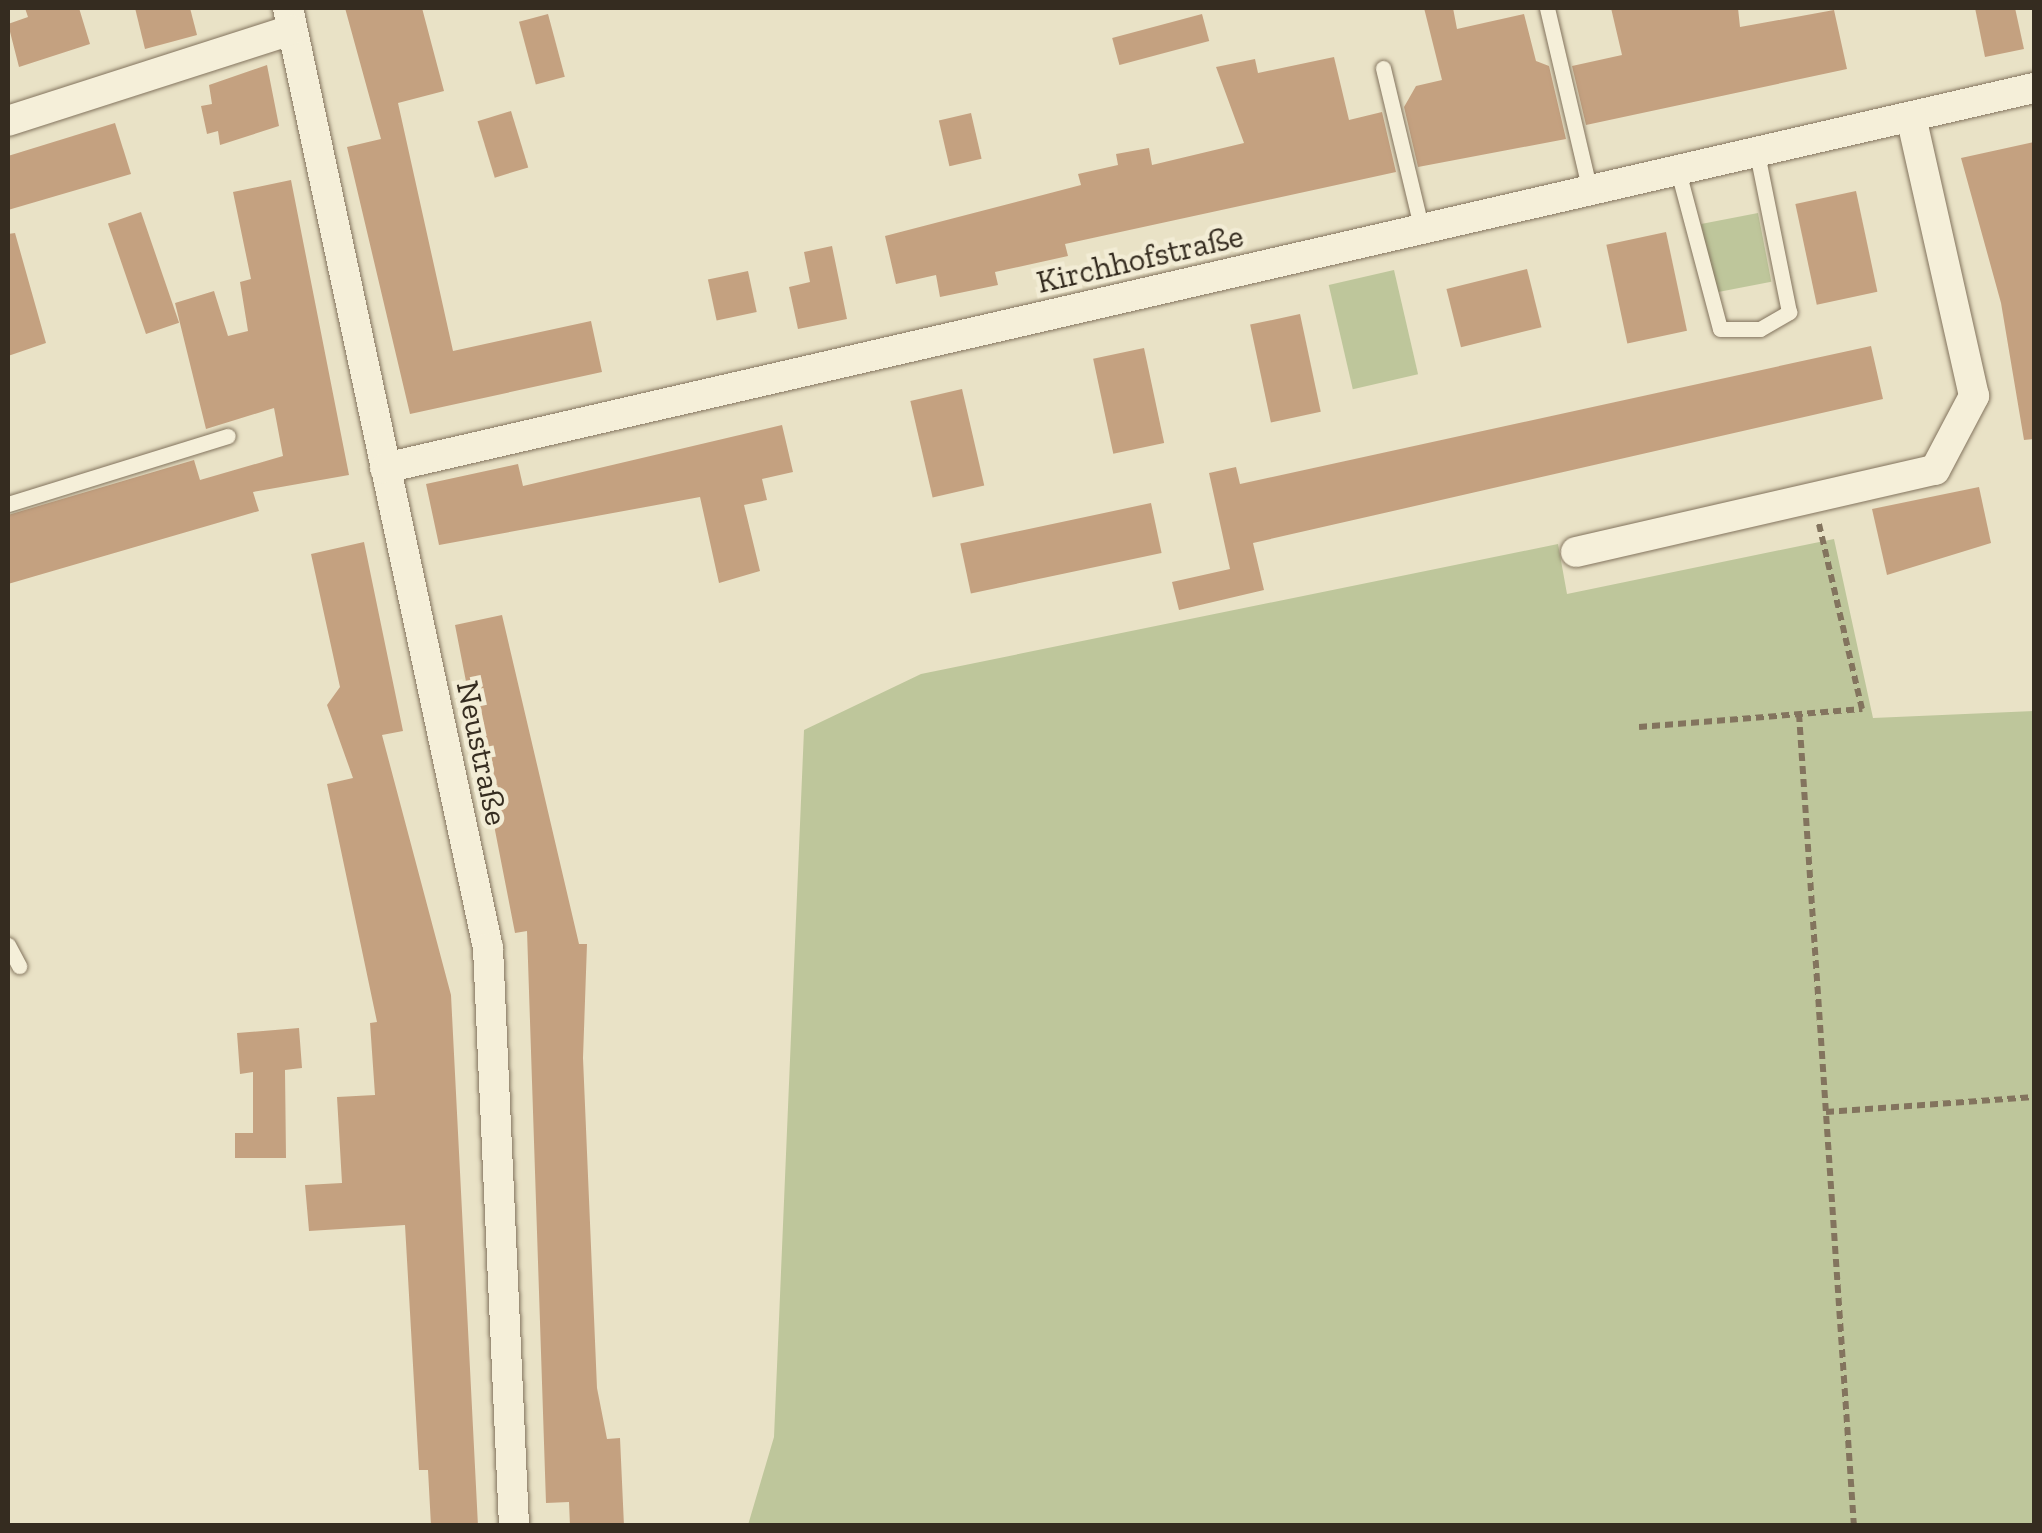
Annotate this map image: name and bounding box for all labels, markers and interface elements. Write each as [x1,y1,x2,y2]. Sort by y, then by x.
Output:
street label: Kirchhofstraße [1033,217,1247,301]
street label: Neustraße [448,677,516,829]

